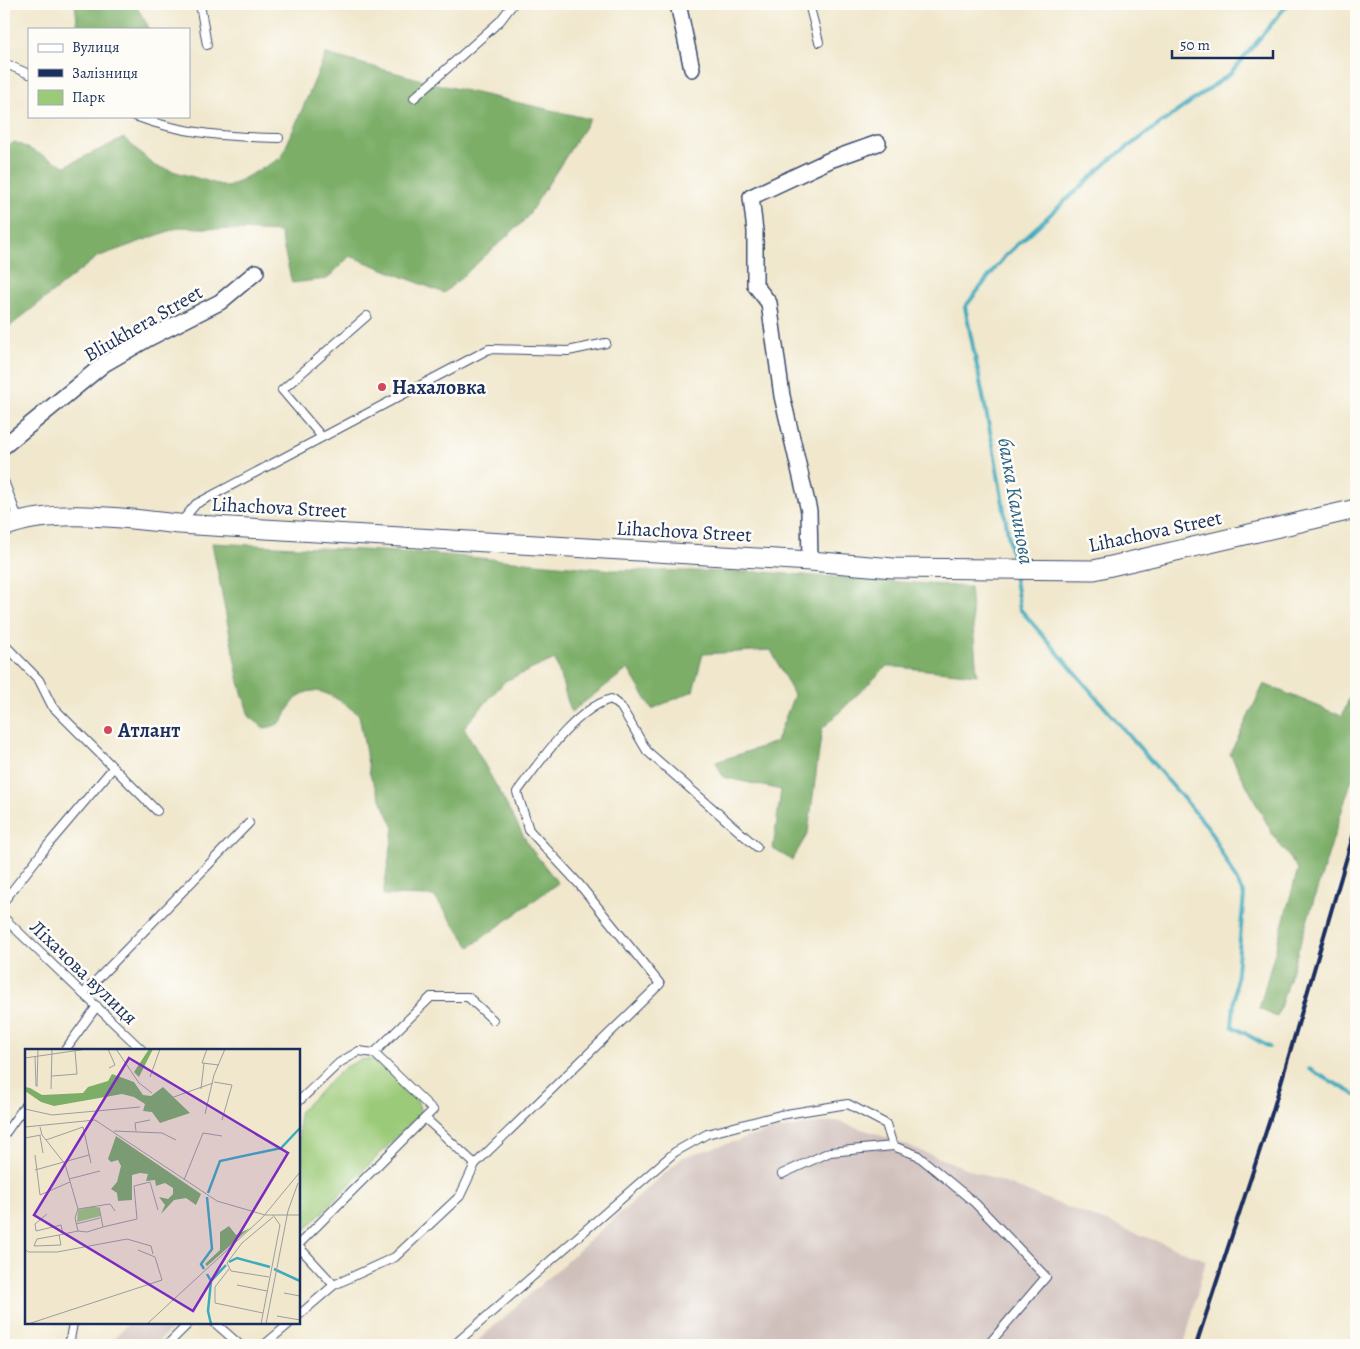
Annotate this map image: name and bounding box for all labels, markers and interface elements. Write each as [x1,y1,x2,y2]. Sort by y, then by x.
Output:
legend [28,28,190,118]
scale bar [1172,28,1274,60]
text: 50 m [1180,35,1210,55]
text: Вулиця [72,37,119,57]
text: Залізниця [72,63,138,83]
text: Парк [72,87,105,107]
street label: Bliukhera Street [79,278,208,368]
place label: Нахаловка [392,374,486,401]
marker: Нахаловка [376,381,388,393]
water label: балка Калинова [991,435,1041,567]
street label: Lihachova Street [211,490,348,525]
street label: Lihachova Street [1086,504,1225,559]
street label: Lihachova Street [616,514,753,549]
place label: Атлант [117,717,180,744]
marker: Атлант [102,724,114,736]
street label: Ліхачова вулиця [24,914,144,1031]
inset map [25,1049,300,1324]

